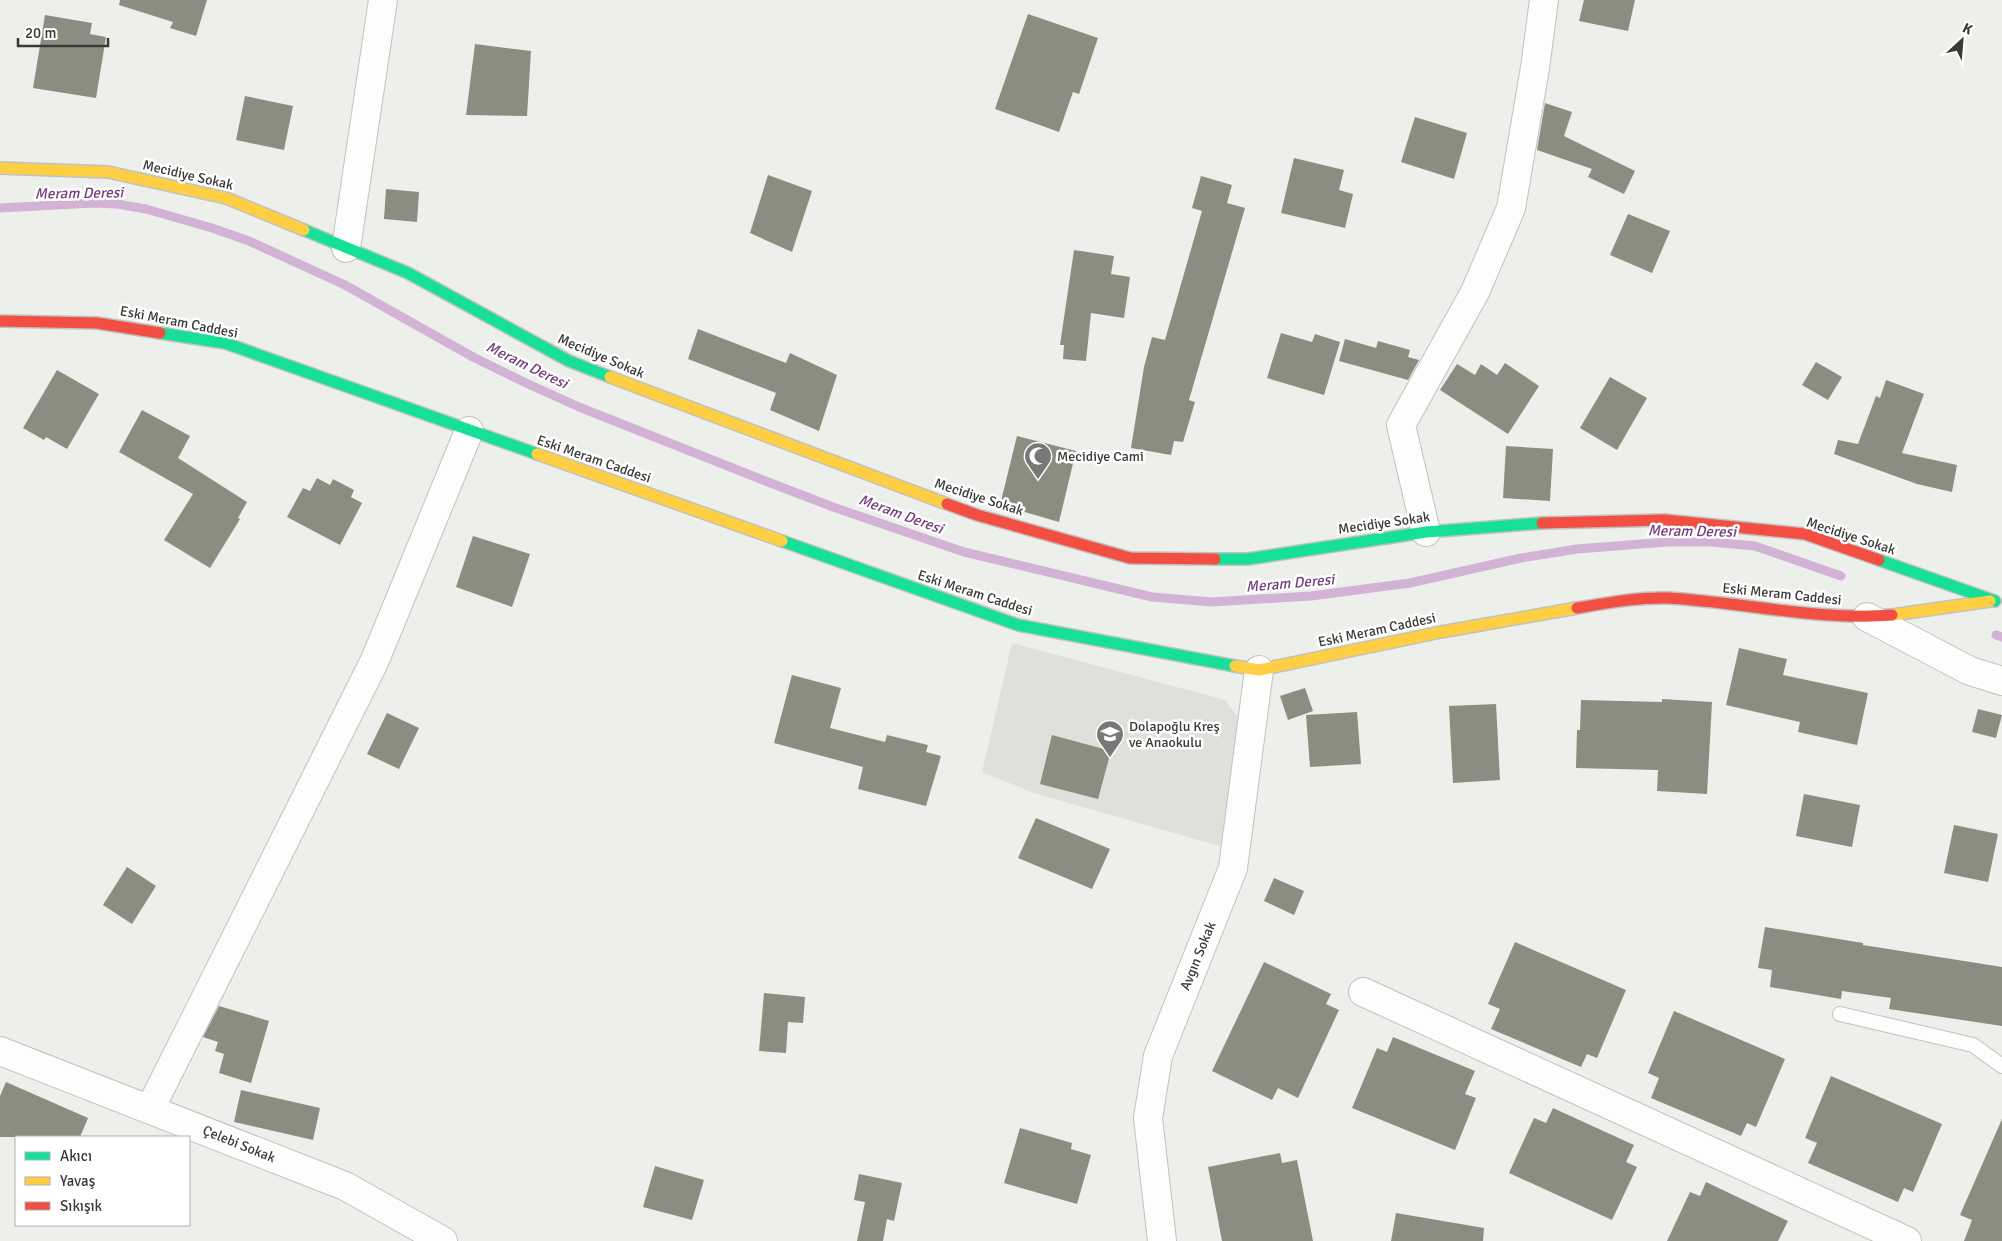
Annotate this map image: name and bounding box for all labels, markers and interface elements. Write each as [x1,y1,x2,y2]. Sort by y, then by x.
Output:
scale bar [18,15,108,47]
north arrow [1937,15,1987,65]
text: K [1960,19,1975,38]
text: 20 m [25,24,56,42]
street label: Mecidiye Sokak [141,156,235,194]
water label: Meram Deresi [35,183,125,203]
street label: Eski Meram Caddesi [119,302,239,342]
street label: Mecidiye Sokak [555,330,647,382]
water label: Meram Deresi [483,338,572,393]
street label: Eski Meram Caddesi [535,431,653,487]
mosque icon: Mecidiye Cami [1023,441,1053,480]
place label: Mecidiye Cami [1057,448,1144,465]
street label: Mecidiye Sokak [932,475,1026,519]
water label: Meram Deresi [856,490,947,538]
street label: Mecidiye Sokak [1337,508,1431,538]
street label: Mecidiye Sokak [1804,514,1898,558]
water label: Meram Deresi [1648,521,1738,541]
street label: Eski Meram Caddesi [915,566,1035,620]
water label: Meram Deresi [1245,570,1337,596]
street label: Eski Meram Caddesi [1722,579,1842,609]
street label: Eski Meram Caddesi [1317,609,1437,651]
place label: Dolapoğlu Kreş ve Anaokulu [1129,718,1220,751]
school or university icon: Dolapoğlu Kreş ve Anaokulu [1095,719,1125,758]
street label: Avgın Sokak [1177,919,1219,993]
street label: Çelebi Sokak [200,1122,278,1166]
legend [15,1136,190,1226]
text: Akıcı [60,1147,92,1165]
text: Yavaş [60,1172,96,1190]
text: Sıkışık [60,1197,103,1215]

